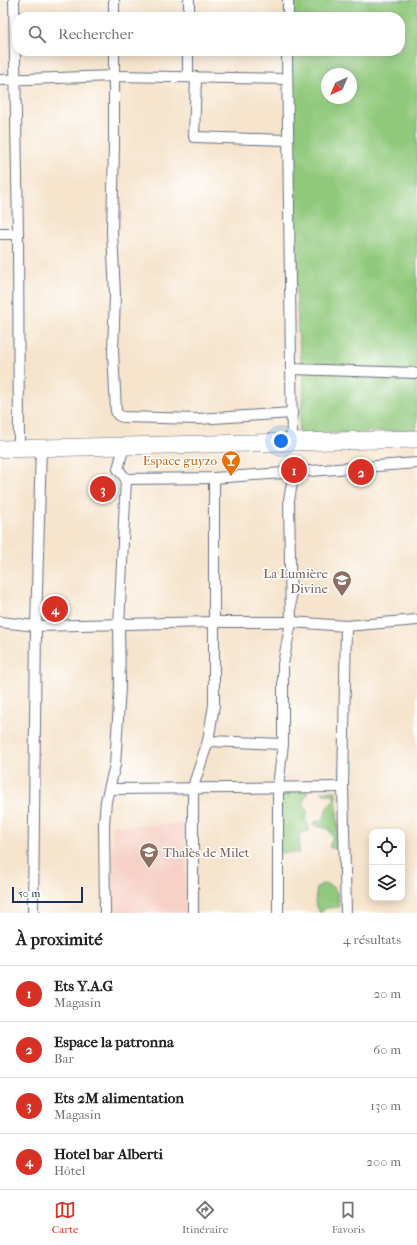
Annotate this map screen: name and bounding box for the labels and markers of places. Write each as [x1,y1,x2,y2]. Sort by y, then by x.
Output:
bar icon: Espace guyzo [220,449,242,477]
place label: Espace guyzo [143,453,217,468]
pin: 1 [281,455,307,485]
pin: 2 [348,457,374,487]
pin: 3 [90,474,116,504]
place label: La Lumière Divine [263,566,329,596]
school or university icon: La Lumière Divine [331,569,353,597]
pin: 4 [42,594,68,624]
school or university icon: Thalès de Milet [138,841,160,869]
place label: Thalès de Milet [163,845,250,860]

